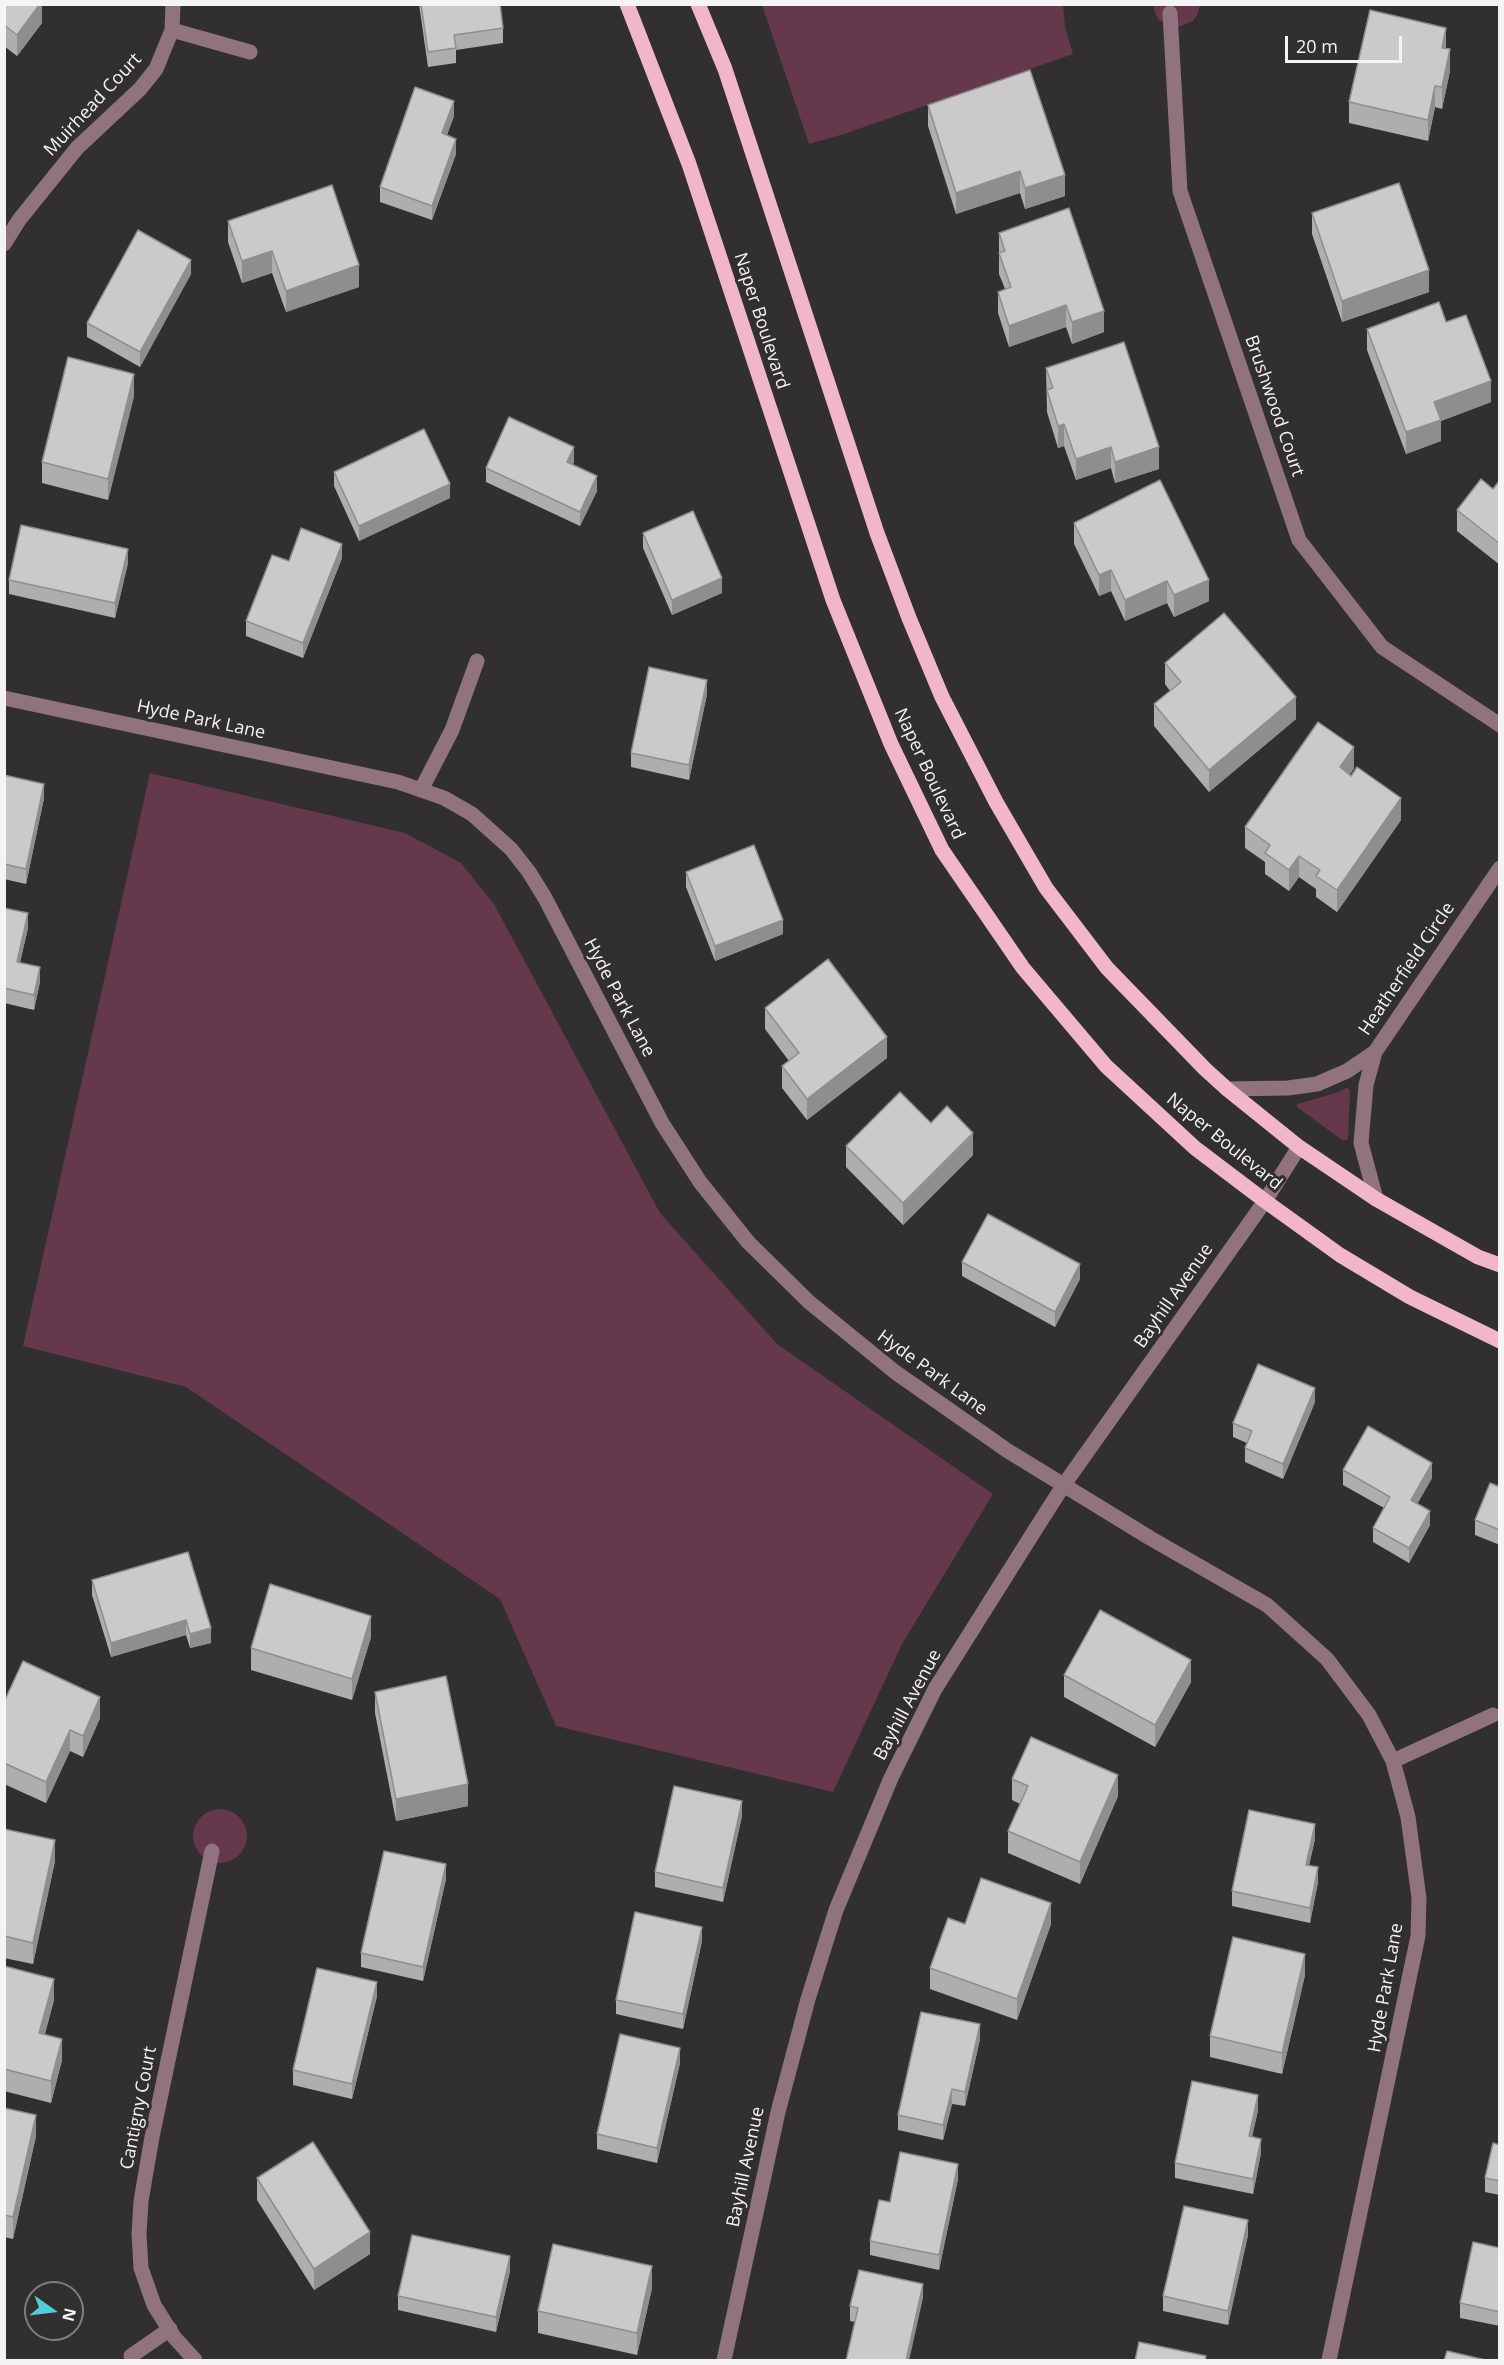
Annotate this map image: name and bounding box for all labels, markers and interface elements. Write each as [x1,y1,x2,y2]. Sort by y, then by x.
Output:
scale bar [1288,24,1405,62]
text: 20 m [1296,34,1338,58]
street label: Muirhead Court [40,49,146,161]
street label: Naper Boulevard [729,250,793,392]
street label: Brushwood Court [1240,333,1308,479]
street label: Hyde Park Lane [135,696,267,744]
street label: Naper Boulevard [889,705,969,843]
street label: Heatherfield Circle [1354,898,1460,1040]
street label: Hyde Park Lane [579,935,659,1061]
street label: Naper Boulevard [1162,1089,1286,1195]
street label: Bayhill Avenue [1130,1240,1218,1352]
street label: Hyde Park Lane [873,1326,991,1420]
street label: Bayhill Avenue [870,1646,946,1764]
street label: Hyde Park Lane [1364,1922,1408,2054]
street label: Cantigny Court [116,2045,162,2171]
street label: Bayhill Avenue [723,2105,769,2229]
north arrow [24,2281,84,2341]
text: N [57,2306,82,2324]

